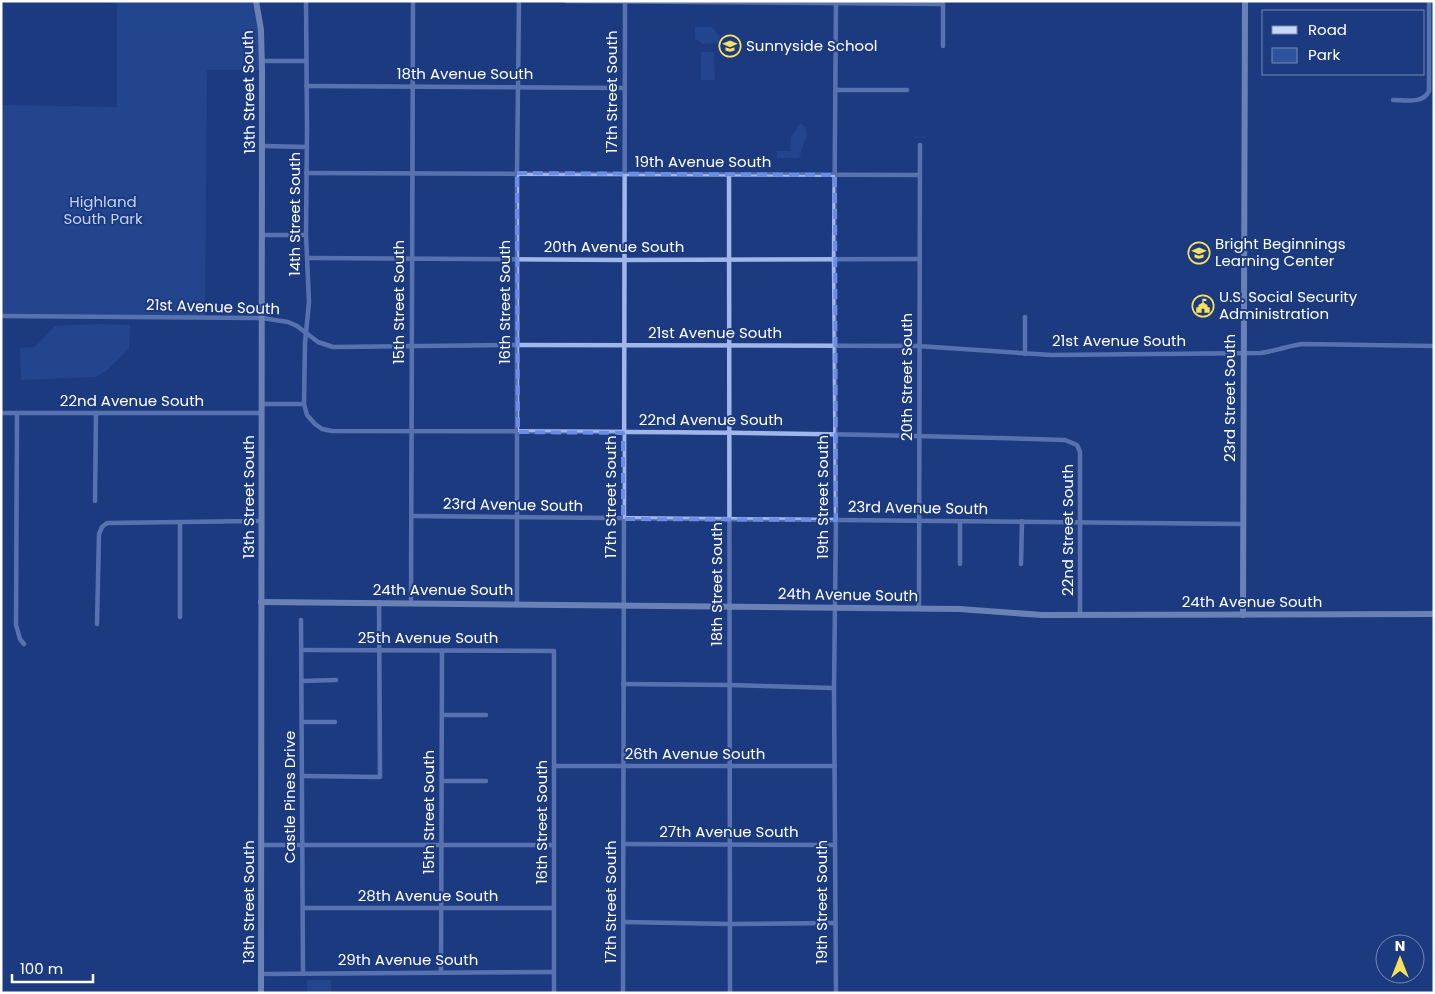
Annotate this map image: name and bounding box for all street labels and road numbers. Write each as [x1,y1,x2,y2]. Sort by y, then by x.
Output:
street label: 13th Street South [237,30,260,154]
street label: 17th Street South [601,30,622,154]
street label: 18th Avenue South [397,63,533,84]
street label: 19th Avenue South [635,151,771,172]
street label: 14th Street South [284,152,305,276]
street label: 20th Avenue South [544,236,684,257]
street label: 15th Street South [388,240,409,364]
street label: 16th Street South [494,240,515,364]
street label: 21st Avenue South [146,294,280,319]
street label: 20th Street South [896,313,917,441]
street label: 21st Avenue South [648,322,782,343]
street label: 21st Avenue South [1052,330,1186,351]
street label: 23rd Street South [1219,334,1240,462]
street label: 22nd Avenue South [60,390,204,411]
street label: 22nd Avenue South [639,409,783,430]
street label: 13th Street South [238,435,259,559]
street label: 17th Street South [600,435,621,559]
street label: 19th Street South [812,435,833,559]
street label: 22nd Street South [1057,464,1078,596]
street label: 23rd Avenue South [443,493,583,516]
street label: 23rd Avenue South [848,496,988,519]
street label: 18th Street South [706,522,727,646]
street label: 24th Avenue South [373,579,513,600]
street label: 24th Avenue South [778,583,918,606]
street label: 24th Avenue South [1182,591,1322,612]
street label: 25th Avenue South [358,627,498,648]
street label: Castle Pines Drive [279,731,300,863]
street label: 26th Avenue South [625,743,765,764]
street label: 15th Street South [418,750,439,874]
street label: 16th Street South [531,760,552,884]
street label: 27th Avenue South [659,821,799,842]
street label: 13th Street South [238,840,259,964]
street label: 17th Street South [600,840,621,964]
street label: 19th Street South [811,840,832,964]
street label: 28th Avenue South [358,885,498,906]
street label: 29th Avenue South [338,949,478,970]

